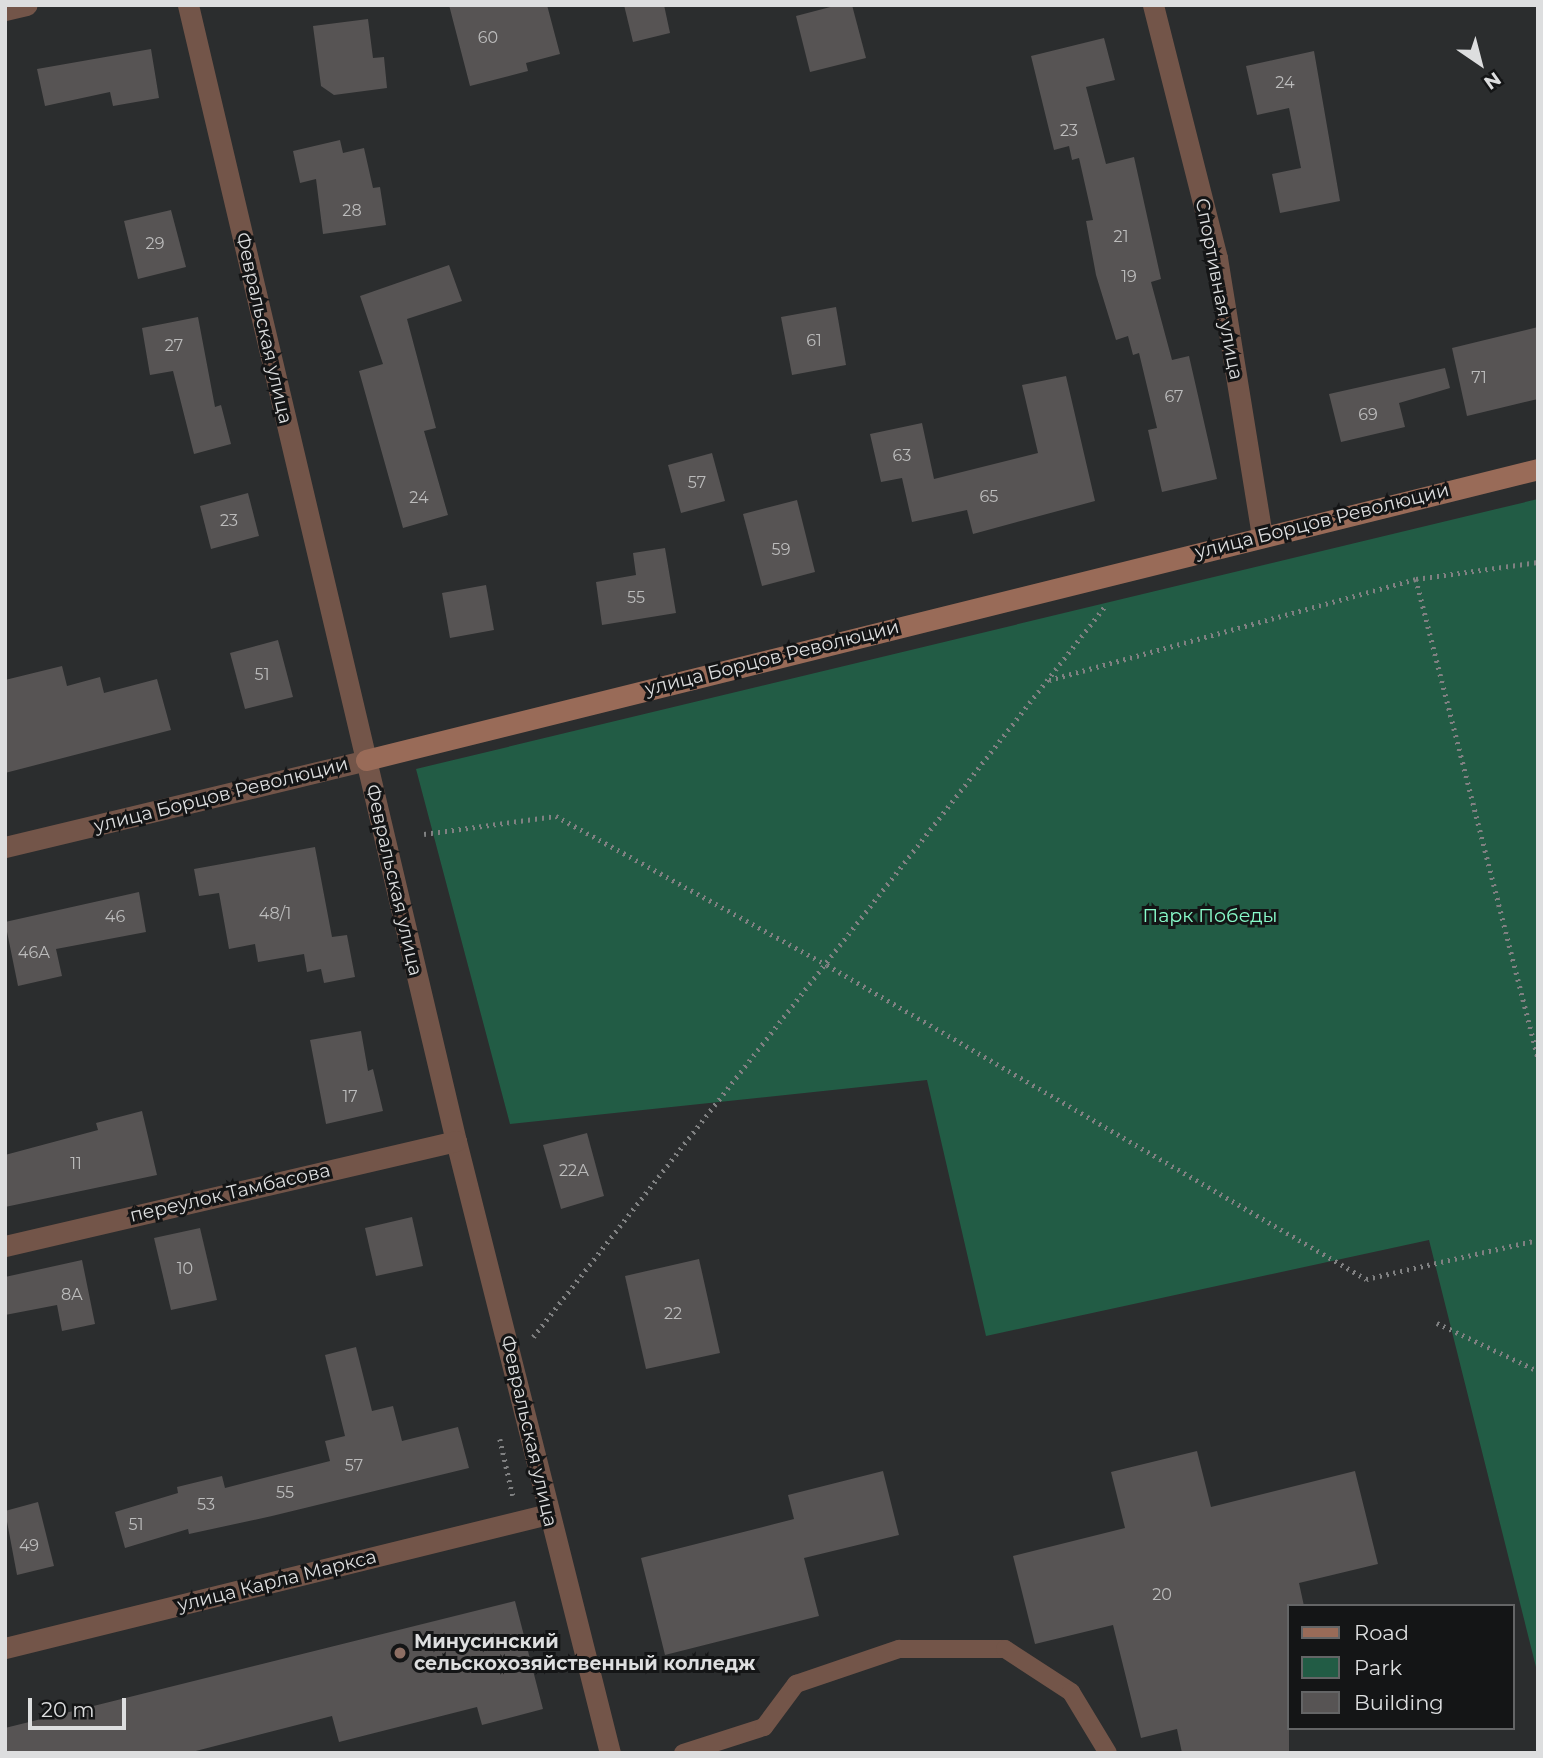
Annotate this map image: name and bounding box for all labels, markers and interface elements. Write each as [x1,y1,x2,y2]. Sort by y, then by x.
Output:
house number: 60 [478,28,498,48]
north arrow [1445,28,1515,98]
text: N [1479,67,1505,94]
house number: 24 [1275,73,1295,93]
house number: 23 [1060,121,1078,141]
street label: Спортивная улица [1190,196,1248,382]
house number: 28 [342,201,362,221]
house number: 21 [1114,227,1128,247]
street label: Февральская улица [231,230,297,426]
house number: 29 [146,234,164,254]
house number: 19 [1121,267,1137,287]
house number: 61 [806,331,822,351]
house number: 27 [165,336,183,356]
house number: 71 [1471,368,1487,388]
house number: 67 [1164,387,1184,407]
house number: 69 [1358,405,1378,425]
house number: 63 [893,446,911,466]
house number: 57 [688,473,706,493]
street label: улица Борцов Революции [1193,478,1451,564]
house number: 65 [980,487,998,507]
house number: 24 [409,488,429,508]
house number: 23 [220,511,238,531]
house number: 59 [772,540,790,560]
house number: 55 [627,588,645,608]
street label: улица Борцов Революции [643,615,901,701]
house number: 51 [255,665,269,685]
street label: улица Борцов Революции [92,752,350,838]
street label: Февральская улица [361,782,427,978]
house number: 48/1 [259,904,291,924]
park label: Парк Победы [1143,905,1277,927]
house number: 46 [105,907,125,927]
house number: 46А [18,943,50,963]
house number: 17 [342,1087,358,1107]
house number: 11 [70,1154,82,1174]
street label: переулок Тамбасова [128,1159,332,1227]
house number: 22А [559,1161,589,1181]
house number: 10 [177,1259,193,1279]
house number: 8А [61,1285,83,1305]
house number: 22 [664,1304,682,1324]
street label: Февральская улица [496,1333,562,1529]
house number: 57 [345,1456,363,1476]
house number: 55 [276,1483,294,1503]
house number: 53 [197,1495,215,1515]
house number: 51 [129,1515,143,1535]
house number: 49 [19,1536,39,1556]
street label: улица Карла Маркса [175,1545,379,1617]
house number: 20 [1152,1585,1172,1605]
legend [1288,1604,1515,1730]
text: Road [1354,1620,1409,1645]
place label: Минусинский сельскохозяйственный колледж [414,1631,755,1675]
marker: Минусинский сельскохозяйственный колледж [392,1645,408,1661]
text: Park [1354,1655,1402,1680]
scale bar [32,1684,130,1728]
text: Building [1354,1690,1444,1715]
text: 20 m [41,1697,95,1722]

